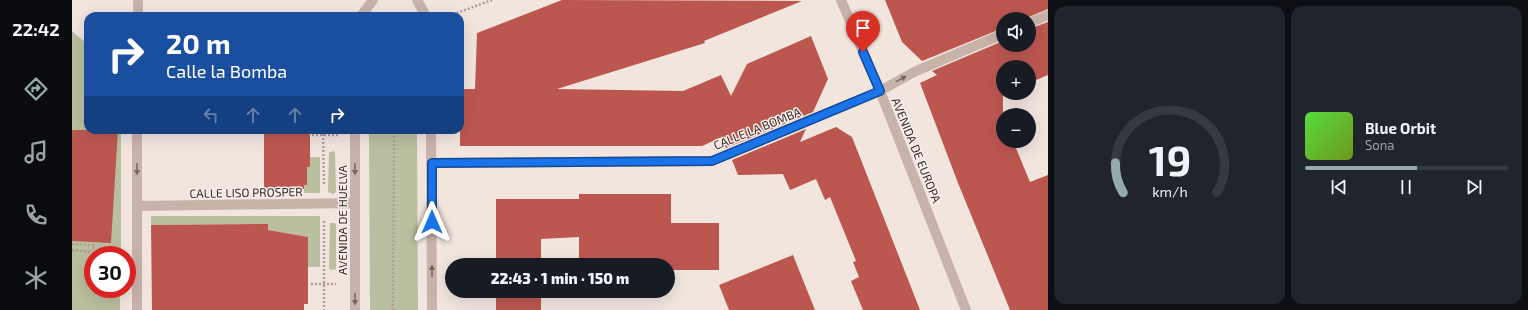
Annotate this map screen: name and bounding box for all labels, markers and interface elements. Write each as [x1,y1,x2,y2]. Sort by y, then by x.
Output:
pin [846,11,880,52]
map controls [996,12,1036,148]
button: sound [996,12,1036,52]
icon: arrive [852,17,874,39]
text: 22:42 [12,18,60,40]
text: 20 m [166,26,231,60]
icon: right [100,28,152,80]
text: Calle la Bomba [166,60,287,82]
button: + [996,60,1036,100]
icon: directions [22,75,50,103]
one-way arrow [896,76,907,82]
street label: AVENIDA DE EUROPA [890,95,945,205]
icon: left [200,104,222,126]
icon: ahead [242,104,264,126]
icon: ahead [284,104,306,126]
icon: right [326,104,348,126]
street label: CALLE LA BOMBA [711,104,803,152]
button: − [996,108,1036,148]
text: Blue Orbit [1365,119,1436,137]
text: 19 [1148,134,1191,184]
text: Sona [1365,137,1394,153]
icon: music [22,138,50,166]
one-way arrow [134,163,140,176]
one-way arrow [352,163,358,176]
street label: AVENIDA DE HUELVA [335,164,349,275]
icon: previous [1328,176,1350,198]
icon: pause [1395,176,1417,198]
icon: next [1463,176,1485,198]
text: km/h [1152,183,1187,200]
street label: CALLE LISO PROSPER [189,184,303,200]
icon: phone [22,201,50,229]
position arrow [411,201,453,243]
speed limit sign: 30 [84,246,136,298]
icon: climate [22,264,50,292]
one-way arrow [429,264,435,277]
text: 22:43 · 1 min · 150 m [491,269,629,287]
one-way arrow [352,293,358,306]

